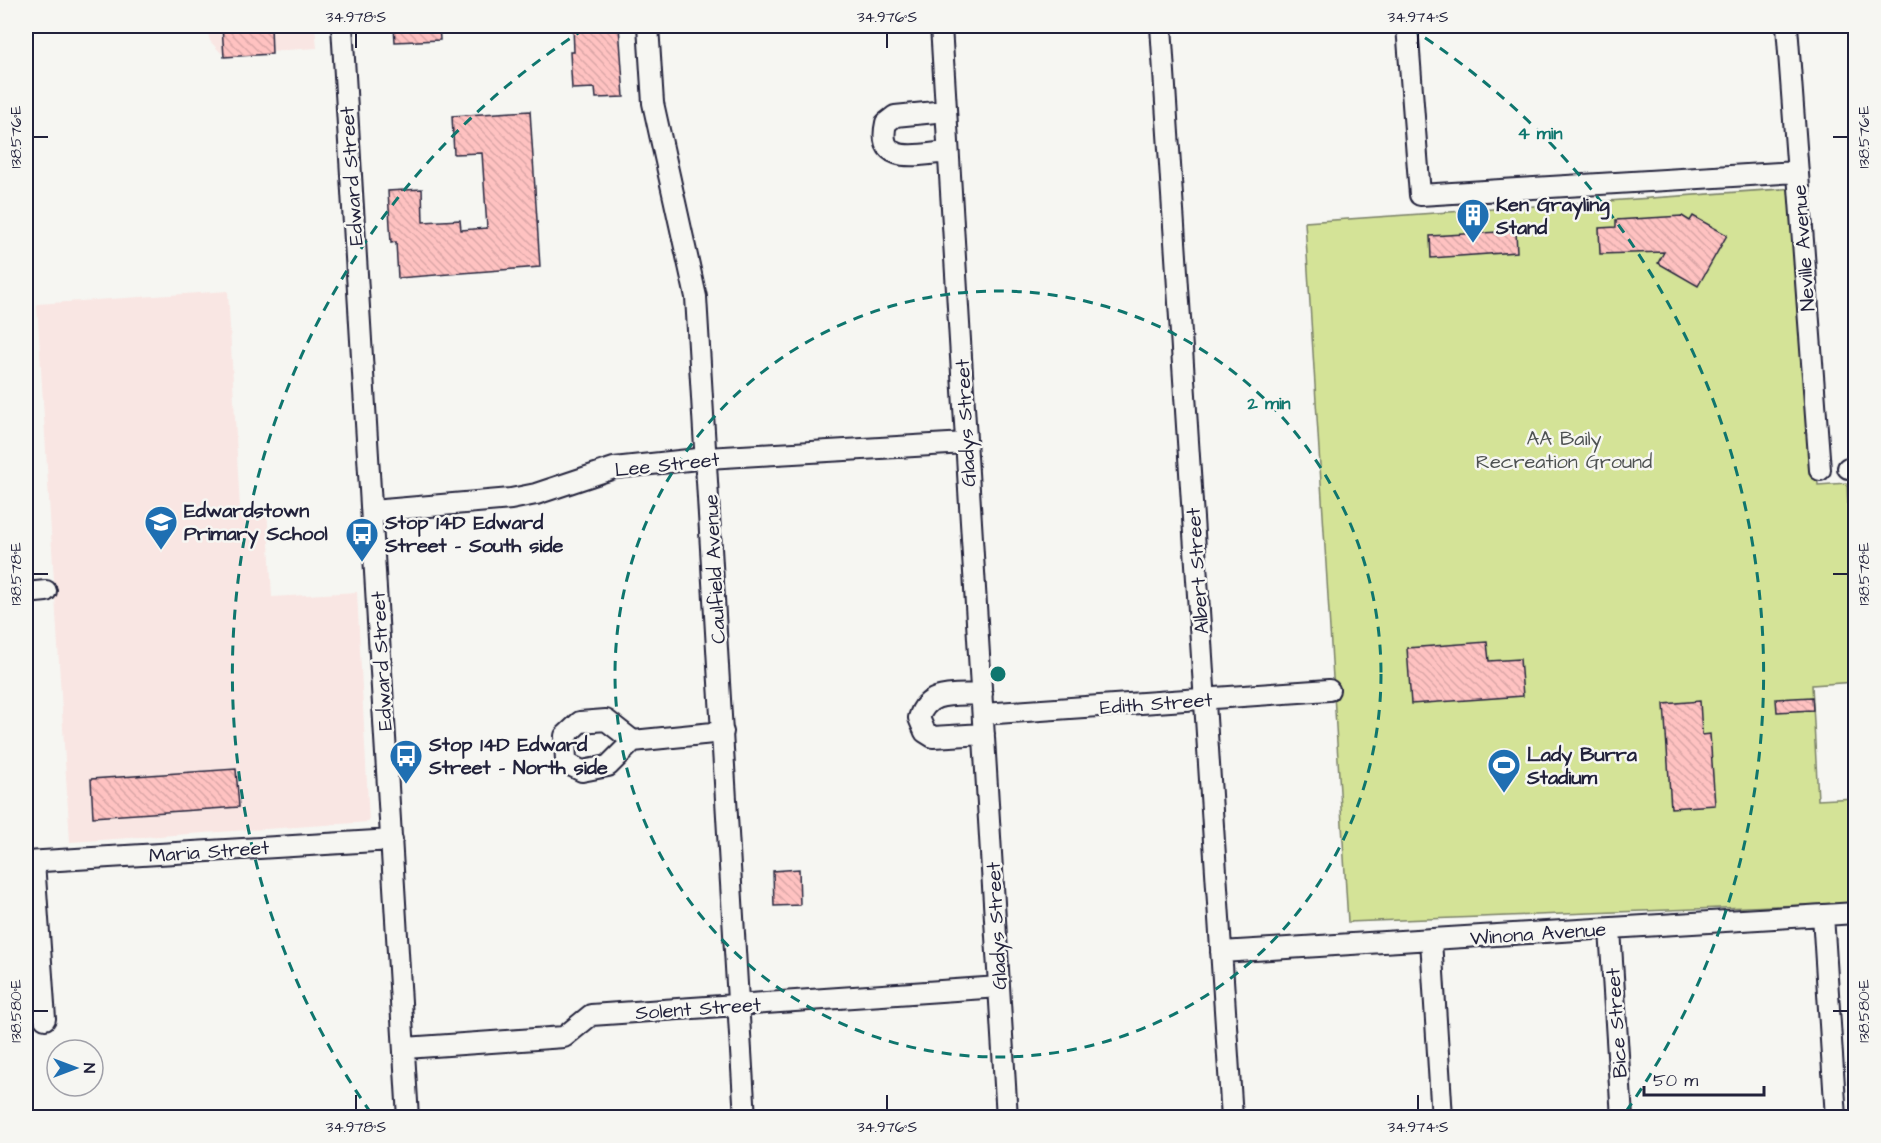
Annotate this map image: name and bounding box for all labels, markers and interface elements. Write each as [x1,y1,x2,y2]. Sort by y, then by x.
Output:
text: 34.978°S [326,7,387,28]
text: 34.976°S [857,7,917,28]
text: 34.974°S [1388,7,1449,28]
text: 138.576°E [6,105,27,168]
street label: Edward Street [333,105,371,246]
text: 138.576°E [1854,105,1875,168]
text: 4 min [1517,121,1563,146]
street label: Neville Avenue [1786,184,1822,312]
place label: Ken Grayling Stand [1495,191,1610,242]
building icon: Ken Grayling Stand [1455,197,1491,244]
street label: Gladys Street [949,358,984,488]
text: 2 min [1246,391,1291,416]
park label: AA Baily Recreation Ground [1476,425,1652,476]
street label: Lee Street [613,446,721,484]
street label: Caulfield Avenue [697,493,733,644]
place label: Edwardstown Primary School [184,497,328,549]
school or university icon: Edwardstown Primary School [143,504,179,551]
street label: Albert Street [1180,507,1216,635]
place label: Stop 14D Edward Street - South side [384,509,564,560]
bus stop icon: Stop 14D Edward Street - South side [344,516,380,563]
text: 138.578°E [6,542,27,606]
text: 138.578°E [1854,542,1875,606]
street label: Edward Street [364,591,400,731]
centre of rings [988,664,1008,684]
street label: Edith Street [1099,686,1213,722]
place label: Stop 14D Edward Street - North side [428,731,608,782]
bus stop icon: Stop 14D Edward Street - North side [388,738,424,785]
place label: Lady Burra Stadium [1526,741,1638,792]
sports icon: Lady Burra Stadium [1486,747,1522,794]
street label: Maria Street [148,834,270,870]
street label: Gladys Street [980,861,1015,991]
street label: Winona Avenue [1469,915,1607,953]
street label: Bice Street [1599,967,1635,1079]
text: 138.580°E [6,979,27,1043]
text: 138.580°E [1854,979,1875,1043]
street label: Solent Street [634,991,762,1027]
north arrow [45,1038,105,1098]
scale bar [1644,1059,1764,1097]
text: N [78,1063,100,1073]
text: 50 m [1653,1068,1698,1093]
text: 34.978°S [326,1117,387,1138]
text: 34.976°S [857,1117,917,1138]
text: 34.974°S [1388,1117,1449,1138]

